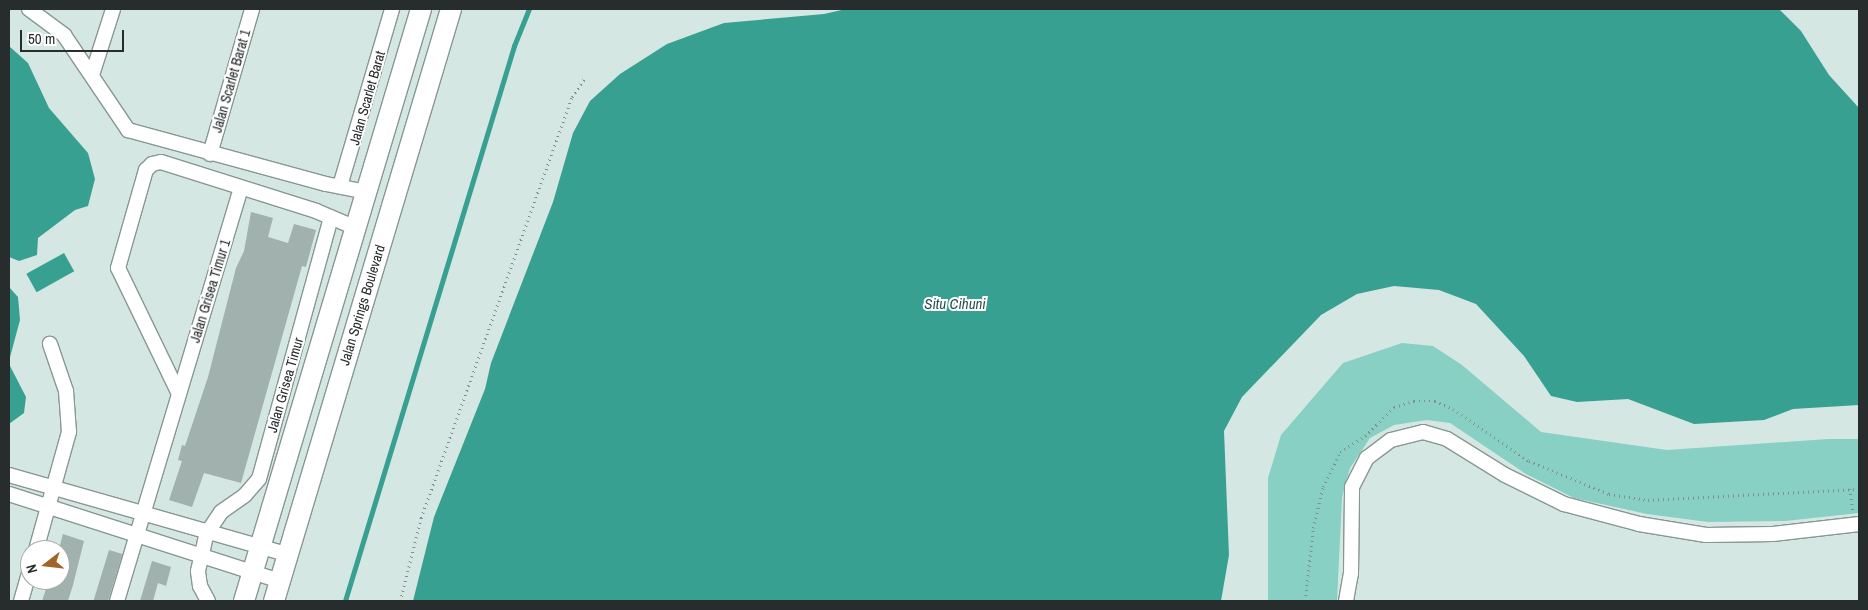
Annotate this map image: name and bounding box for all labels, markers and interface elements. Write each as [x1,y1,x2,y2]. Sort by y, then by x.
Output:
scale bar [22,20,126,52]
street label: Jalan Scarlet Barat 1 [208,27,254,135]
text: 50 m [28,28,55,49]
street label: Jalan Scarlet Barat [346,49,388,147]
street label: Jalan Grisea Timur 1 [186,237,234,345]
street label: Jalan Springs Boulevard [336,243,388,367]
water label: Situ Cihuni [924,295,986,313]
street label: Jalan Grisea Timur [263,336,307,434]
north arrow [20,540,70,590]
text: N [22,562,41,575]

